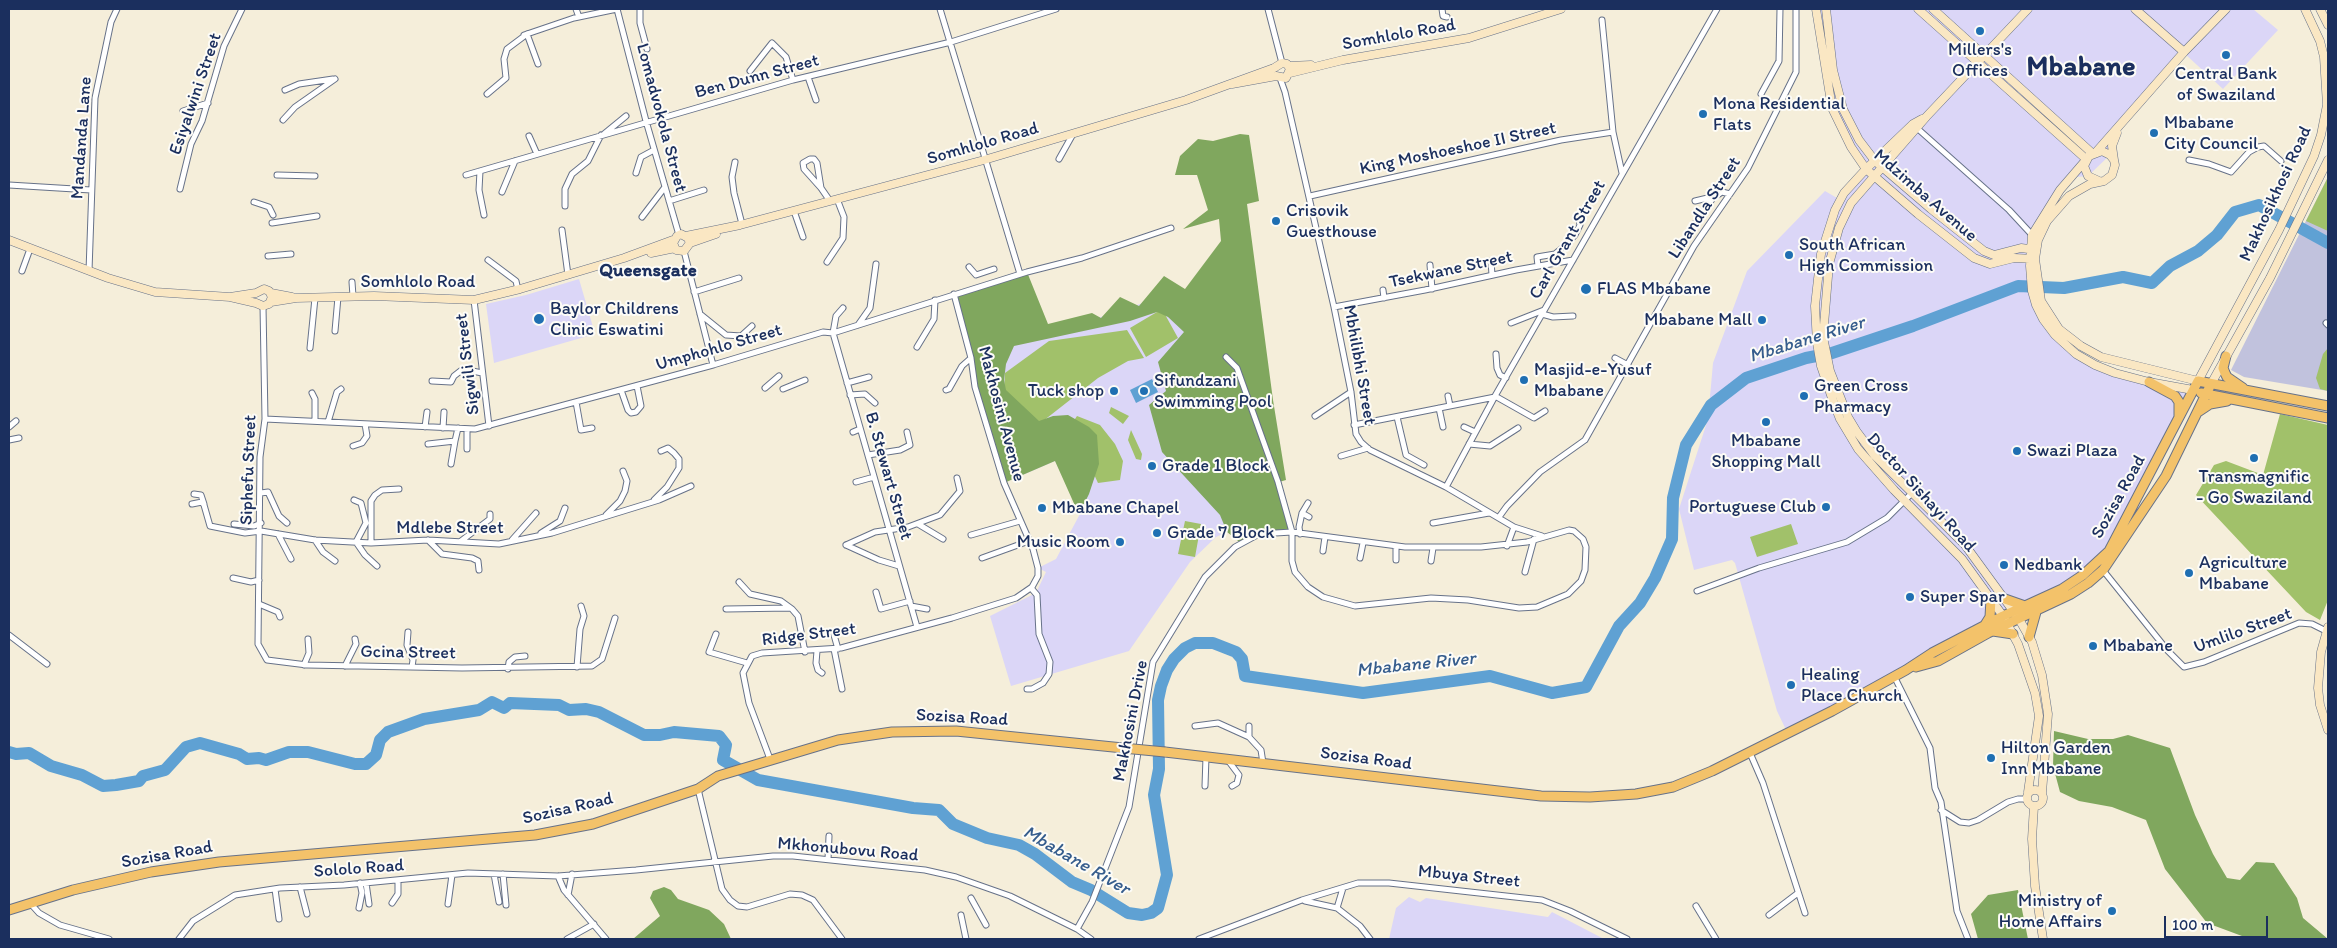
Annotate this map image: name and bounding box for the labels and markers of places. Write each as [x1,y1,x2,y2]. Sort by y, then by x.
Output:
marker: Millers's Offices [1974,25,1986,37]
place label: Millers's Offices [1948,39,2012,82]
marker: Central Bank of Swaziland [2220,49,2232,61]
place label: Central Bank of Swaziland [2175,63,2277,106]
place label: Mona Residential Flats [1713,93,1845,136]
marker: Mona Residential Flats [1697,108,1709,120]
place label: Mbabane City Council [2164,112,2258,154]
marker: Mbabane City Council [2148,127,2160,139]
place label: Crisovik Guesthouse [1286,200,1377,242]
marker: Crisovik Guesthouse [1270,215,1282,227]
place label: South African High Commission [1799,234,1933,276]
marker: South African High Commission [1783,249,1795,261]
place label: FLAS Mbabane [1597,278,1711,300]
marker: FLAS Mbabane [1579,282,1593,296]
place label: Baylor Childrens Clinic Eswatini [550,298,679,340]
place label: Mbabane Mall [1644,309,1752,331]
marker: Baylor Childrens Clinic Eswatini [532,312,546,326]
marker: Mbabane Mall [1756,314,1768,326]
place label: Masjid-e-Yusuf Mbabane [1534,359,1652,402]
place label: Sifundzani Swimming Pool [1154,370,1272,412]
marker: Masjid-e-Yusuf Mbabane [1518,374,1530,386]
place label: Green Cross Pharmacy [1814,375,1908,418]
place label: Tuck shop [1028,380,1104,402]
marker: Tuck shop [1108,385,1120,397]
marker: Sifundzani Swimming Pool [1138,385,1150,397]
marker: Green Cross Pharmacy [1798,390,1810,402]
marker: Mbabane Shopping Mall [1760,416,1772,428]
place label: Mbabane Shopping Mall [1711,430,1821,472]
place label: Swazi Plaza [2027,440,2117,462]
marker: Swazi Plaza [2011,445,2023,457]
marker: Transmagnific - Go Swaziland [2248,452,2260,464]
place label: Grade 1 Block [1162,455,1269,477]
marker: Grade 1 Block [1146,460,1158,472]
place label: Transmagnific - Go Swaziland [2196,466,2312,508]
place label: Portuguese Club [1689,496,1816,518]
place label: Mbabane Chapel [1052,497,1179,519]
marker: Portuguese Club [1820,501,1832,513]
marker: Mbabane Chapel [1036,502,1048,514]
place label: Grade 7 Block [1167,522,1275,544]
marker: Grade 7 Block [1151,527,1163,539]
place label: Music Room [1017,531,1110,553]
marker: Music Room [1114,536,1126,548]
place label: Agriculture Mbabane [2199,552,2287,594]
place label: Nedbank [2014,554,2082,576]
marker: Nedbank [1998,559,2010,571]
marker: Agriculture Mbabane [2183,567,2195,579]
place label: Super Spar [1920,586,2005,608]
marker: Super Spar [1904,591,1916,603]
place label: Mbabane [2103,635,2173,657]
marker: Mbabane [2087,640,2099,652]
place label: Healing Place Church [1801,664,1903,706]
marker: Healing Place Church [1785,679,1797,691]
place label: Hilton Garden Inn Mbabane [2001,737,2111,780]
marker: Hilton Garden Inn Mbabane [1985,752,1997,764]
place label: Ministry of Home Affairs [1999,890,2102,932]
marker: Ministry of Home Affairs [2106,905,2118,917]

